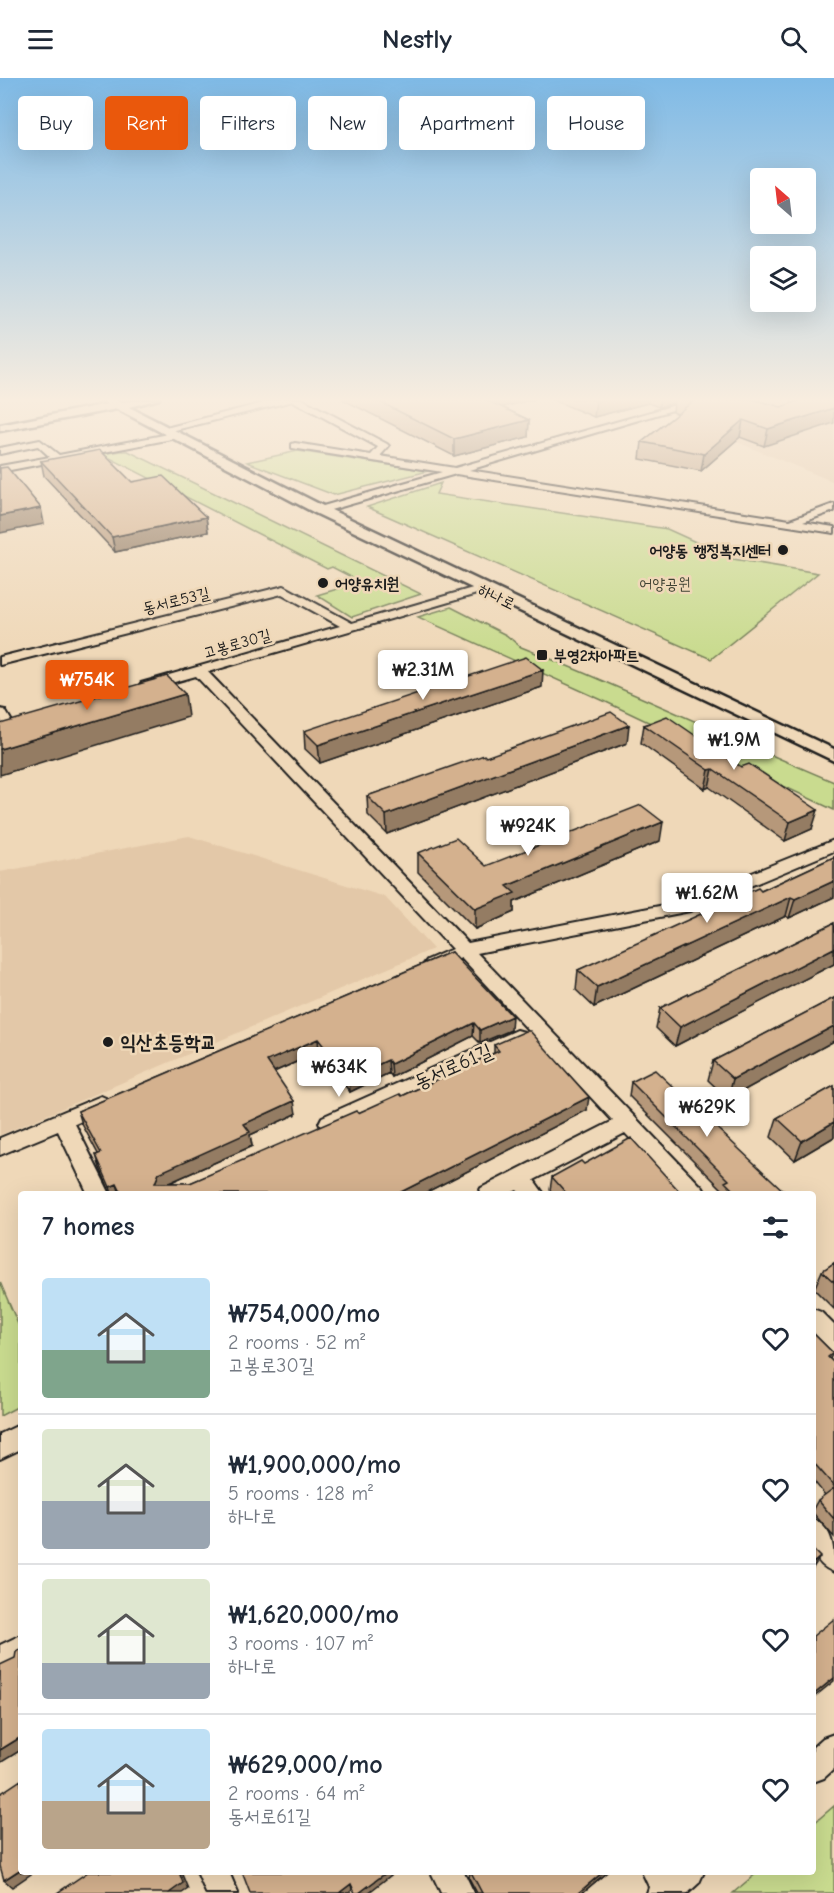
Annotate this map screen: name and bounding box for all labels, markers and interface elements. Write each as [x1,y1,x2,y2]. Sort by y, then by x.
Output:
icon: menu [24,23,57,56]
icon: search [777,23,810,56]
text: Nestly [382,24,452,55]
chip: Buy [18,96,93,150]
chip: Rent [105,96,188,150]
chip: Filters [200,96,296,150]
chip: New [308,96,387,150]
chip: Apartment [399,96,535,150]
chip: House [547,96,645,150]
north arrow [750,168,816,234]
map controls [750,168,816,312]
button: layers [750,246,816,312]
place label: 어양동 행정복지센터 [649,542,771,560]
marker: 어양동 행정복지센터 [776,543,790,557]
place label: 어양유치원 [335,575,400,593]
park label: 어양공원 [639,575,691,593]
marker: 어양유치원 [316,576,330,590]
street label: 하나로 [475,580,518,613]
street label: 동서로53길 [141,584,212,618]
street label: 고봉로30길 [201,626,273,662]
place label: 부영2차아파트 [554,647,639,665]
marker: 부영2차아파트 [535,648,549,662]
pin: ₩2.31M [374,650,472,701]
text: ₩2.31M [392,658,454,681]
pin: ₩754K [45,660,129,711]
text: ₩754K [59,668,115,691]
pin: ₩1.9M [692,720,776,771]
text: ₩1.9M [708,728,760,751]
pin: ₩924K [486,806,570,857]
text: ₩924K [500,814,556,837]
pin: ₩1.62M [658,873,756,924]
text: ₩1.62M [676,881,738,904]
place label: 익산초등학교 [120,1031,217,1054]
marker: 익산초등학교 [101,1035,115,1049]
street label: 동서로61길 [411,1039,496,1094]
pin: ₩634K [297,1047,381,1098]
text: ₩634K [311,1055,367,1078]
pin: ₩629K [665,1087,749,1138]
text: ₩629K [678,1095,736,1118]
icon: filters [759,1211,792,1244]
text: 7 homes [42,1212,135,1242]
text: ₩754,000/mo [228,1299,380,1329]
icon: home [90,1302,162,1374]
icon: heart [759,1322,792,1355]
text: 2 rooms · 52 m² [228,1331,365,1354]
text: 고봉로30길 [228,1354,315,1377]
text: ₩1,900,000/mo [228,1450,401,1480]
icon: home [90,1453,162,1525]
icon: heart [759,1473,792,1506]
text: 5 rooms · 128 m² [228,1482,373,1505]
text: 하나로 [228,1505,276,1528]
text: ₩1,620,000/mo [228,1600,399,1630]
icon: home [90,1603,162,1675]
icon: heart [759,1623,792,1656]
text: 3 rooms · 107 m² [228,1632,373,1655]
text: 하나로 [228,1655,276,1678]
text: ₩629,000/mo [228,1750,383,1780]
icon: home [90,1753,162,1825]
icon: heart [759,1773,792,1806]
text: 2 rooms · 64 m² [228,1782,364,1805]
text: 동서로61길 [228,1805,311,1828]

